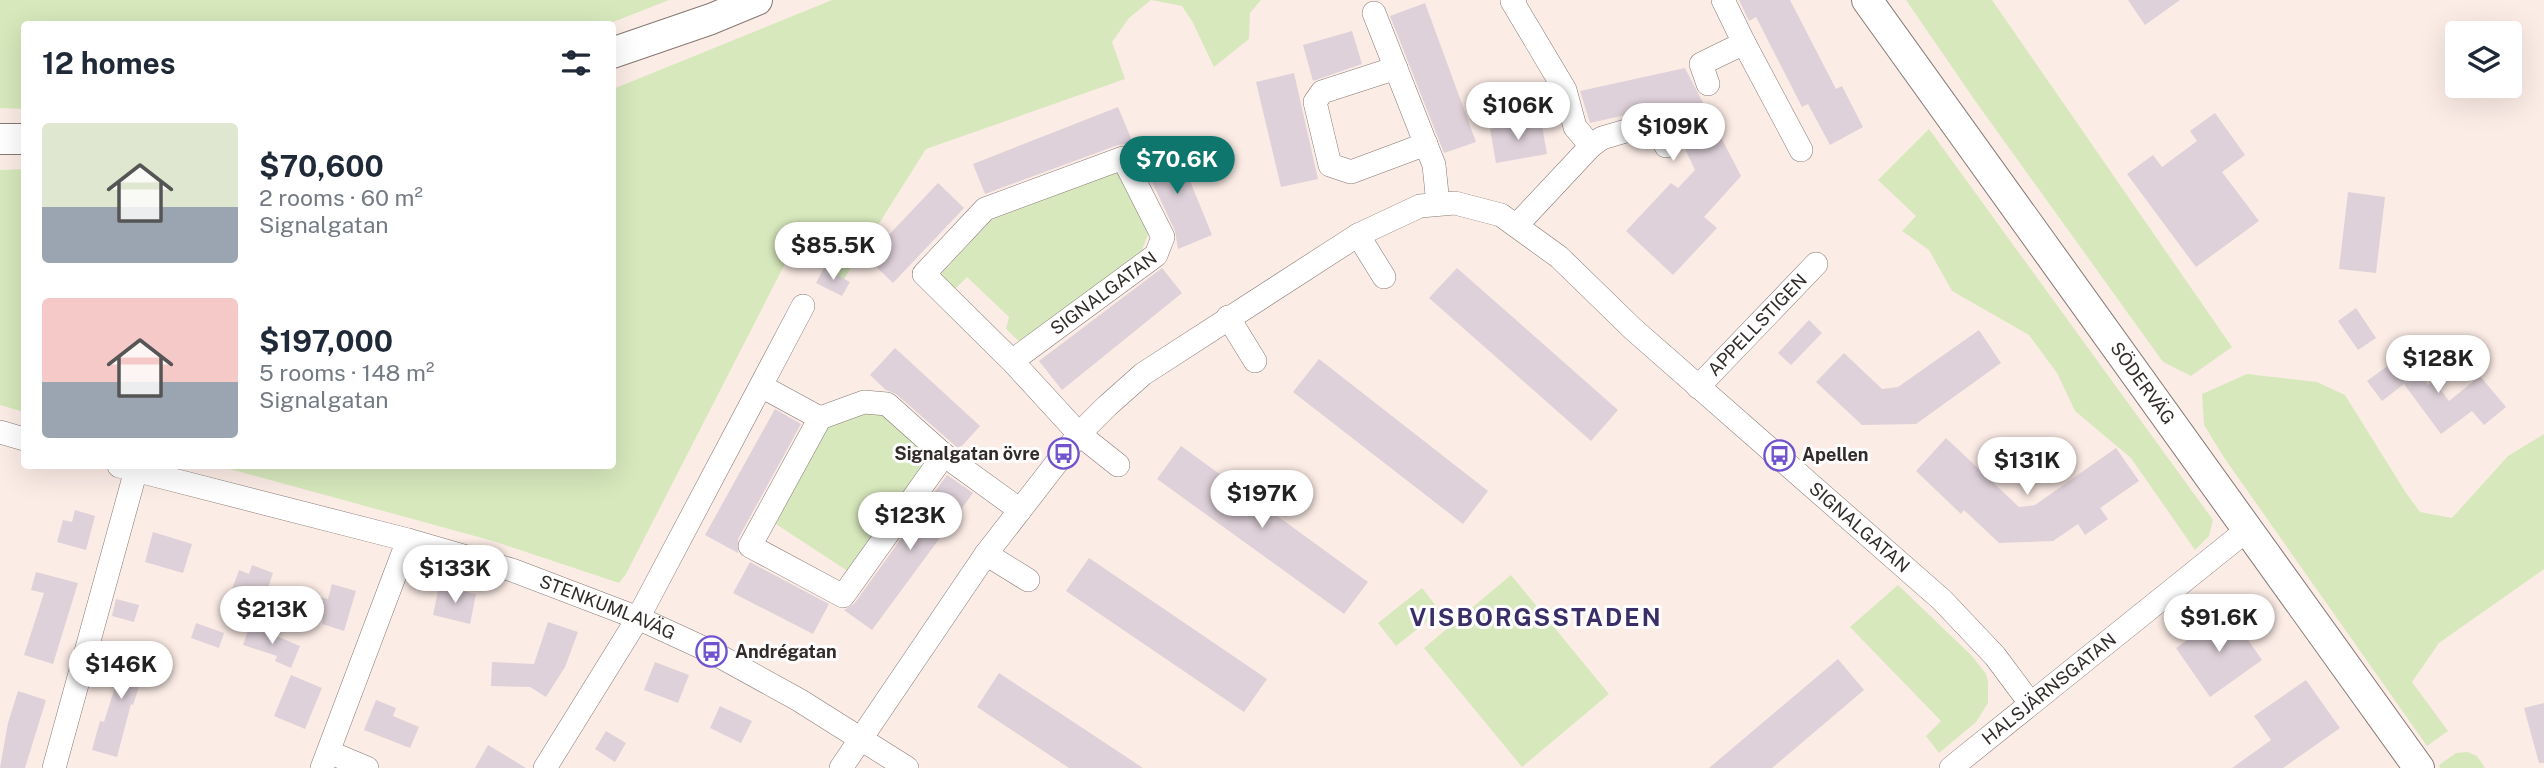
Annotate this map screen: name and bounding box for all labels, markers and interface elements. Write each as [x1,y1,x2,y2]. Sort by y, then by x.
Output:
map controls [2445,21,2522,98]
button: layers [2445,21,2522,98]
icon: filters [557,44,595,82]
text: 12 homes [42,45,176,81]
pin: $106K [1469,82,1567,142]
text: $106K [1482,91,1554,118]
pin: $109K [1624,104,1722,163]
text: $109K [1637,112,1709,139]
pin: $70.6K [1120,136,1234,196]
text: $70.6K [1136,145,1218,172]
text: $70,600 [259,148,384,184]
icon: home [98,151,182,235]
text: 2 rooms · 60 m² [259,184,423,211]
text: Signalgatan [259,211,389,238]
pin: $85.5K [776,222,890,282]
text: $85.5K [791,231,875,258]
street label: SIGNALGATAN [1046,247,1161,339]
street label: APPELLSTIGEN [1703,269,1811,380]
text: $197,000 [259,323,393,359]
icon: home [98,326,182,410]
pin: $128K [2389,336,2487,395]
street label: SÖDERVÄG [2106,338,2179,428]
text: $128K [2402,344,2474,371]
text: 5 rooms · 148 m² [259,359,434,386]
text: Signalgatan [259,386,389,413]
bus stop icon: Signalgatan övre [1046,437,1080,471]
bus stop icon: Apellen [1762,438,1796,472]
pin: $131K [1978,438,2076,497]
place label: Signalgatan övre [894,443,1040,464]
place label: Apellen [1802,444,1868,465]
text: $131K [1993,446,2061,473]
pin: $197K [1213,470,1311,530]
street label: SIGNALGATAN [1805,477,1914,577]
text: $197K [1226,479,1298,506]
pin: $123K [861,492,959,552]
text: $123K [874,501,946,528]
pin: $133K [406,546,504,605]
text: $133K [419,554,491,581]
street label: STENKUMLAVÄG [537,570,679,644]
pin: $213K [223,586,321,646]
pin: $91.6K [2162,594,2276,654]
text: $213K [236,595,308,622]
district label: VISBORGSSTADEN [1410,603,1662,631]
text: $91.6K [2180,603,2258,630]
street label: HALSJÄRNSGATAN [1978,628,2120,749]
bus stop icon: Andrégatan [695,635,729,669]
place label: Andrégatan [735,641,837,662]
pin: $146K [72,642,170,701]
text: $146K [85,650,157,677]

